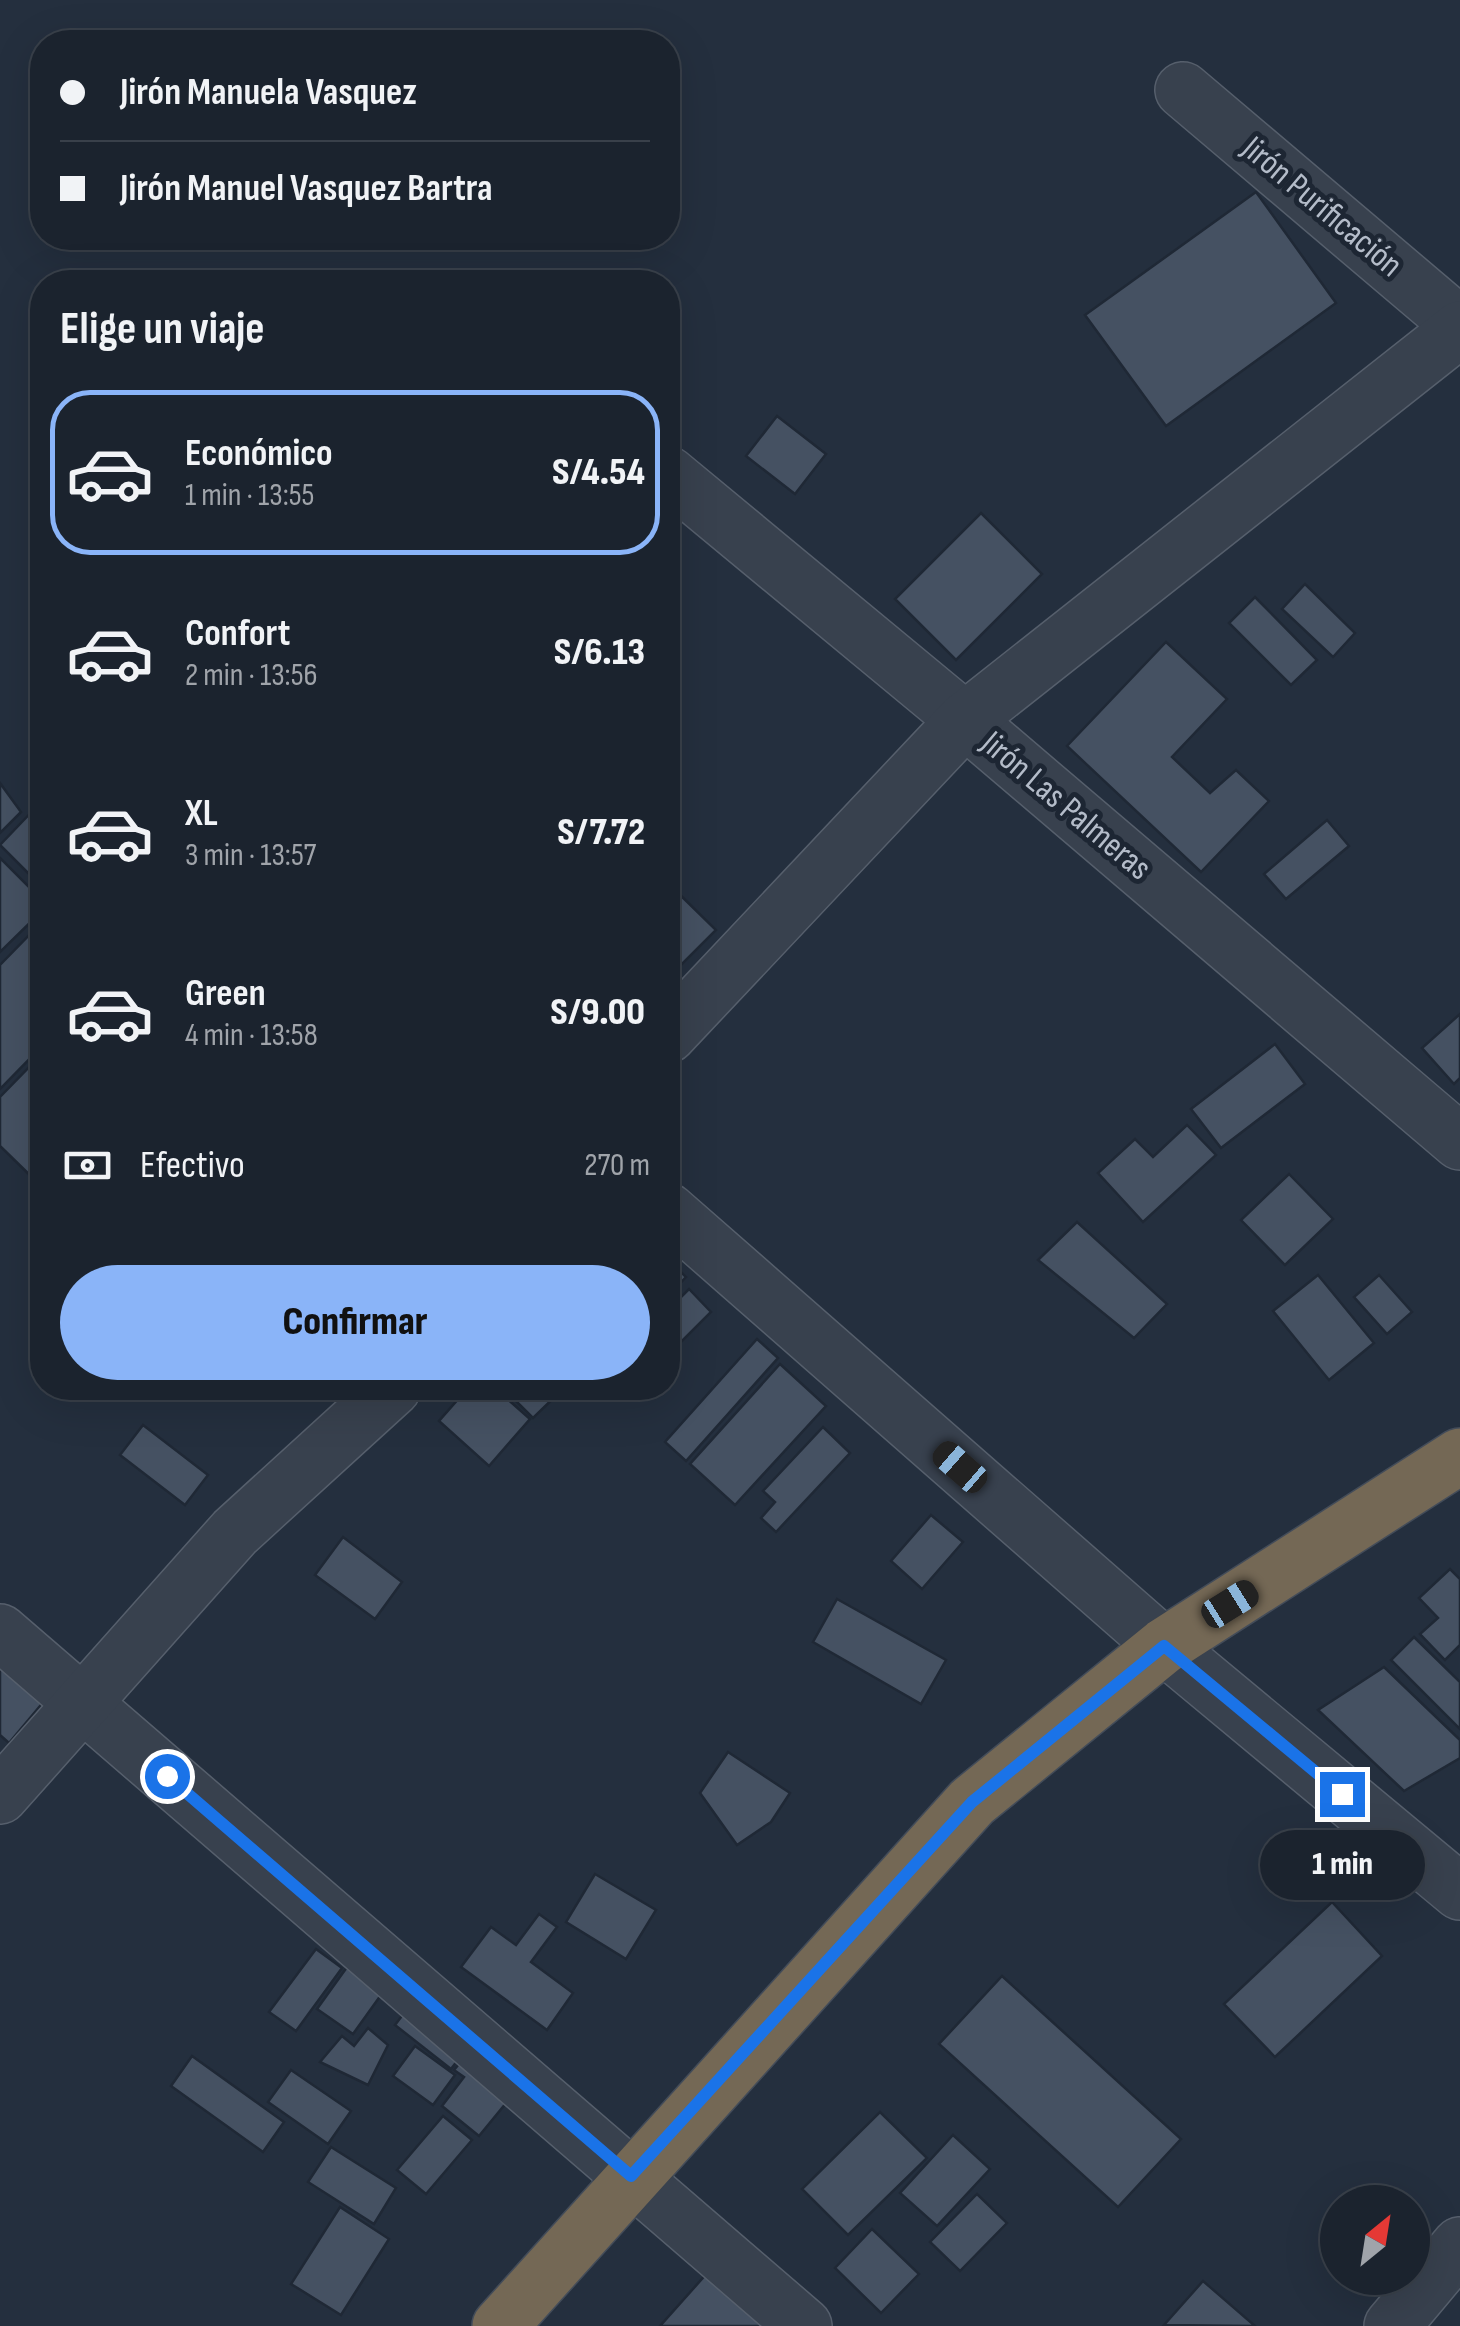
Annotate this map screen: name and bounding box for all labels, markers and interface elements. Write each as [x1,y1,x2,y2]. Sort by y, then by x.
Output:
text: Jirón Manuela Vasquez [120,70,417,115]
street label: Jirón Purificación [1232,127,1411,287]
text: Jirón Manuel Vasquez Bartra [120,166,493,211]
text: Elige un viaje [60,302,265,357]
icon: car [65,428,155,518]
text: Económico [185,431,333,476]
text: S/4.54 [552,450,645,495]
text: 1 min · 13:55 [185,476,314,515]
icon: car [65,608,155,698]
text: Confort [185,611,290,656]
text: S/6.13 [554,630,645,675]
text: 2 min · 13:56 [185,656,318,695]
street label: Jirón Las Palmeras [971,722,1160,890]
icon: car [65,788,155,878]
text: XL [185,791,218,836]
text: S/7.72 [557,810,645,855]
text: 3 min · 13:57 [185,836,316,875]
icon: car [65,968,155,1058]
text: Green [185,971,266,1016]
text: S/9.00 [550,990,645,1035]
text: 4 min · 13:58 [185,1016,318,1055]
icon: cash [60,1138,115,1193]
text: Efectivo [140,1143,245,1188]
text: 270 m [584,1146,650,1185]
button: Confirmar [60,1265,650,1380]
car [928,1436,992,1498]
car [1197,1575,1263,1633]
route start [145,1754,190,1799]
route end [1320,1772,1365,1817]
callout: 1 min [1260,1829,1424,1899]
text: 1 min [1312,1845,1373,1884]
north arrow [1320,2185,1430,2295]
map controls [1320,2185,1430,2295]

